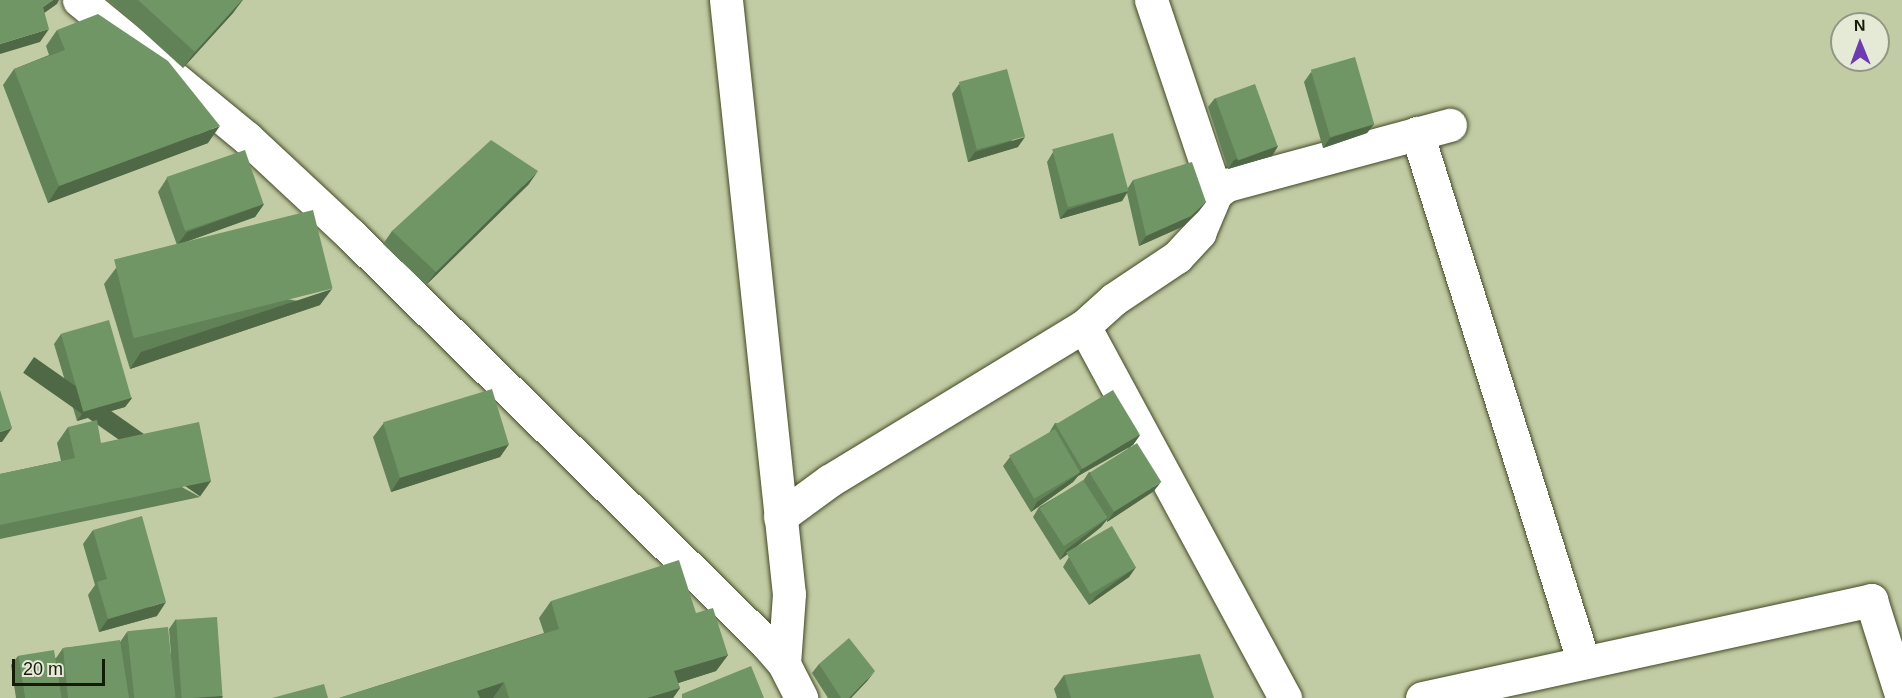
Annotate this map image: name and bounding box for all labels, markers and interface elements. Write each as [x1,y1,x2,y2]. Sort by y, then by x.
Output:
north arrow [1830,12,1890,72]
text: N [1854,17,1866,34]
scale bar [15,647,108,685]
text: 20 m [23,659,63,679]

